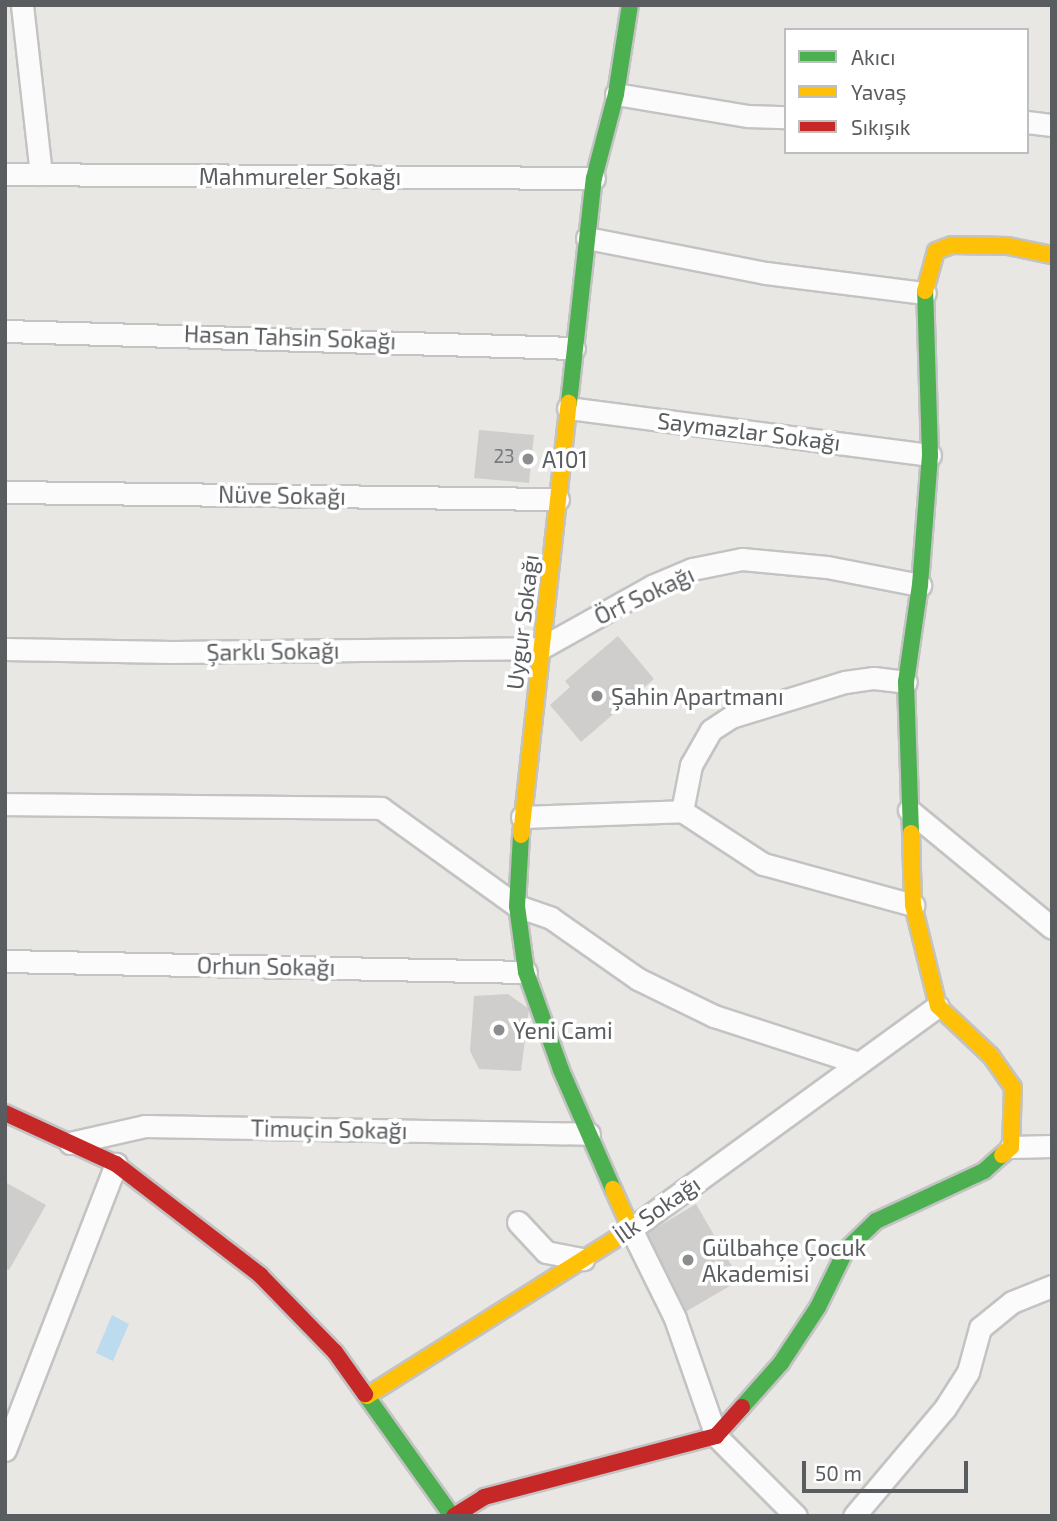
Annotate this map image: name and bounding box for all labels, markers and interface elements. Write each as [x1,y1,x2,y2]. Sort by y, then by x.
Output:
legend [784,28,1029,154]
text: Akıcı [851,44,895,69]
text: Yavaş [851,79,907,104]
text: Sıkışık [851,114,911,139]
street label: Mahmureler Sokağı [198,162,402,190]
street label: Hasan Tahsin Sokağı [183,319,397,355]
street label: Saymazlar Sokağı [656,406,842,456]
house number: 23 [493,445,515,467]
place label: A101 [542,445,588,473]
marker: A101 [520,451,536,467]
street label: Nüve Sokağı [218,480,346,510]
street label: Uygur Sokağı [500,553,544,691]
street label: Örf Sokağı [590,560,698,630]
street label: Şarklı Sokağı [206,636,340,666]
place label: Şahin Apartmanı [611,682,784,710]
marker: Şahin Apartmanı [589,688,605,704]
street label: Orhun Sokağı [197,951,335,981]
place label: Yeni Cami [513,1016,613,1044]
marker: Yeni Cami [491,1022,507,1038]
street label: Timuçin Sokağı [250,1114,408,1144]
street label: İlk Sokağı [609,1169,705,1249]
place label: Gülbahçe Çocuk Akademisi [702,1233,866,1287]
marker: Gülbahçe Çocuk Akademisi [680,1252,696,1268]
scale bar [805,1448,971,1492]
text: 50 m [815,1460,862,1485]

